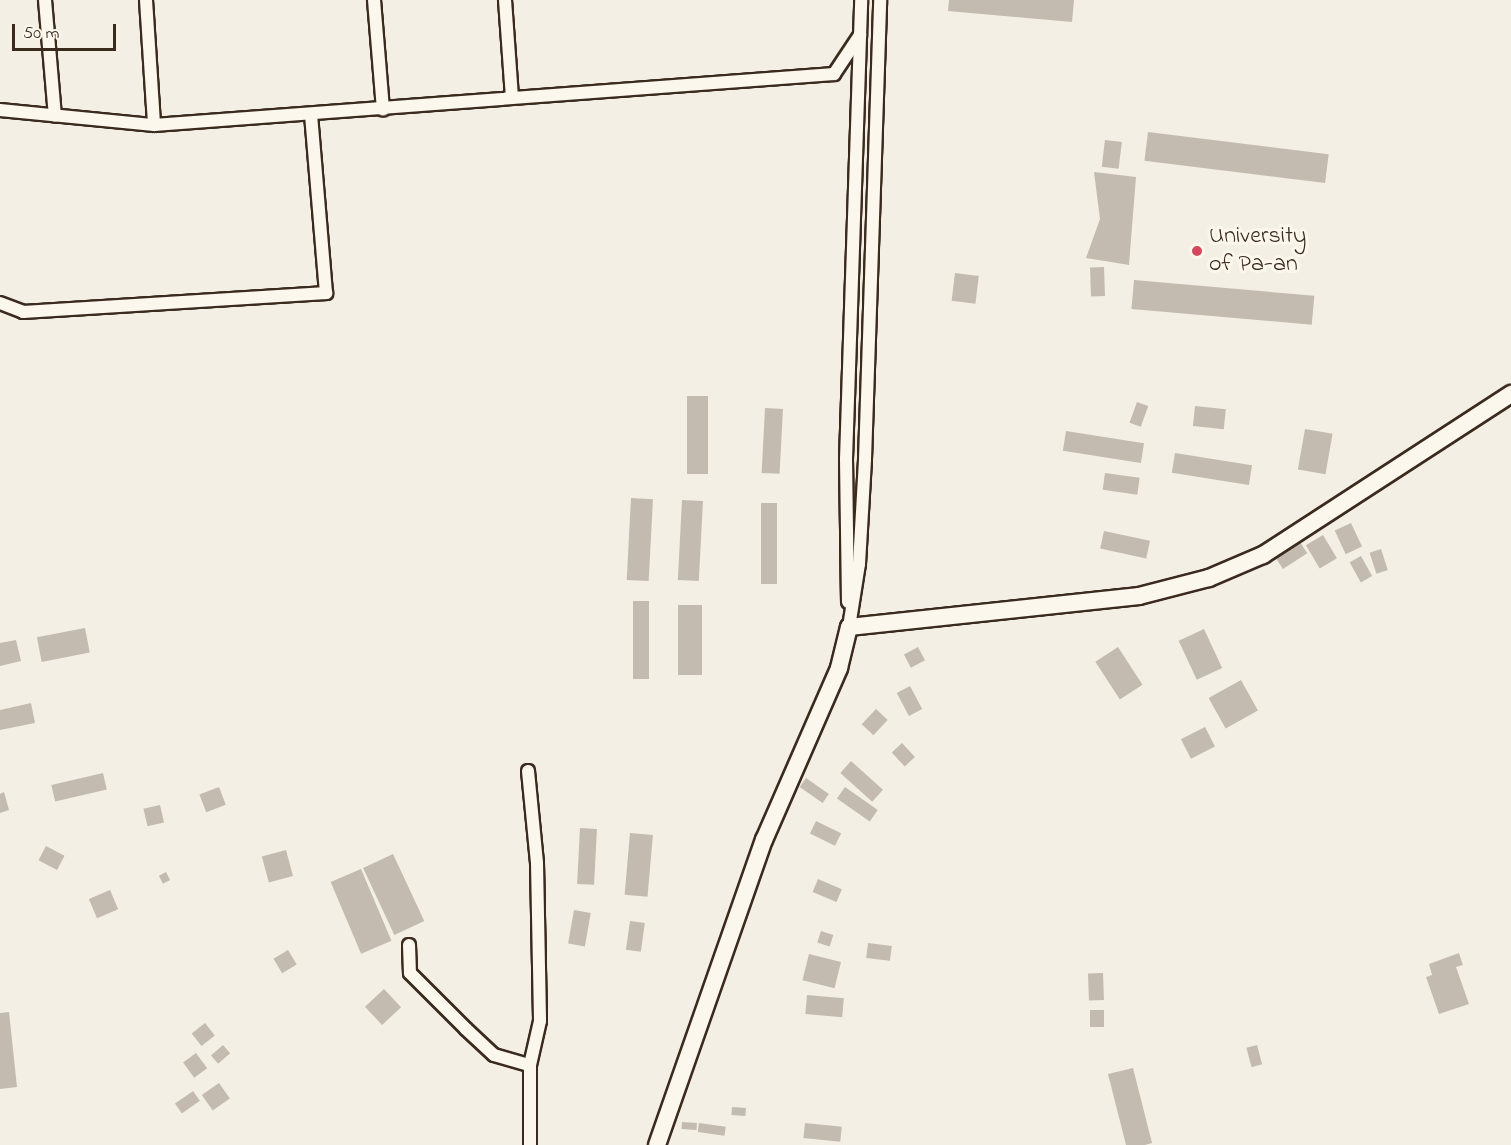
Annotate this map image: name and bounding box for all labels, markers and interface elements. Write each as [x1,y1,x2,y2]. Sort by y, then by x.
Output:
scale bar [15,12,118,50]
text: 50 m [23,21,60,47]
place label: University of Pa-an [1209,223,1306,279]
marker: University of Pa-an [1190,244,1204,258]

